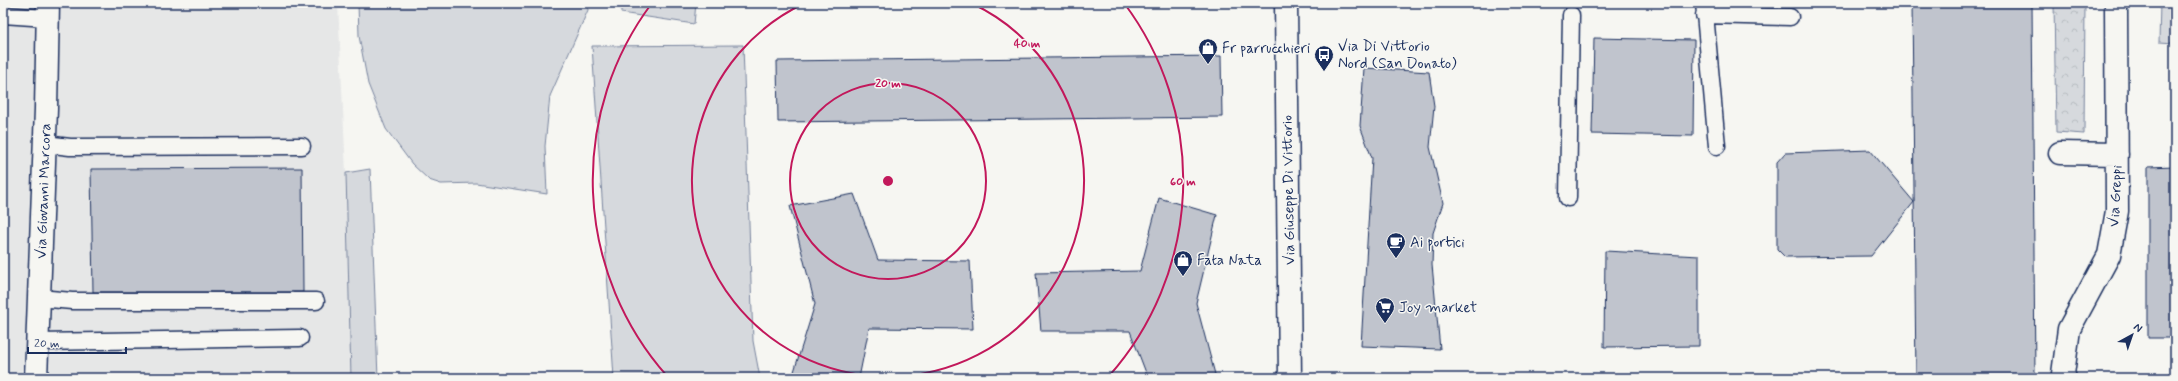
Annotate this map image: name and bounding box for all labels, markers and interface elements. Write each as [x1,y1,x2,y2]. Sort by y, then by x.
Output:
text: 40 m [1014,36,1041,52]
shop icon: Fr parrucchieri [1197,37,1219,65]
place label: Via Di Vittorio Nord (San Donato) [1338,37,1457,74]
place label: Fr parrucchieri [1222,39,1310,59]
bus stop icon: Via Di Vittorio Nord (San Donato) [1313,44,1335,72]
text: 20 m [875,76,901,92]
street label: Via Giuseppe Di Vittorio [1278,115,1300,265]
street label: Via Giovanni Marcora [32,123,56,259]
street label: Via Greppi [2104,165,2128,228]
centre of rings [881,174,895,188]
text: 60 m [1170,174,1196,190]
cafe icon: Ai portici [1385,231,1407,259]
place label: Ai portici [1410,233,1465,253]
shop icon: Fata Nata [1172,249,1194,277]
place label: Fata Nata [1197,251,1262,271]
supermarket icon: Joy market [1374,296,1396,324]
place label: Joy market [1399,298,1477,318]
north arrow [2112,315,2152,355]
text: N [2130,320,2145,336]
scale bar [28,329,126,355]
text: 20 m [34,336,60,352]

